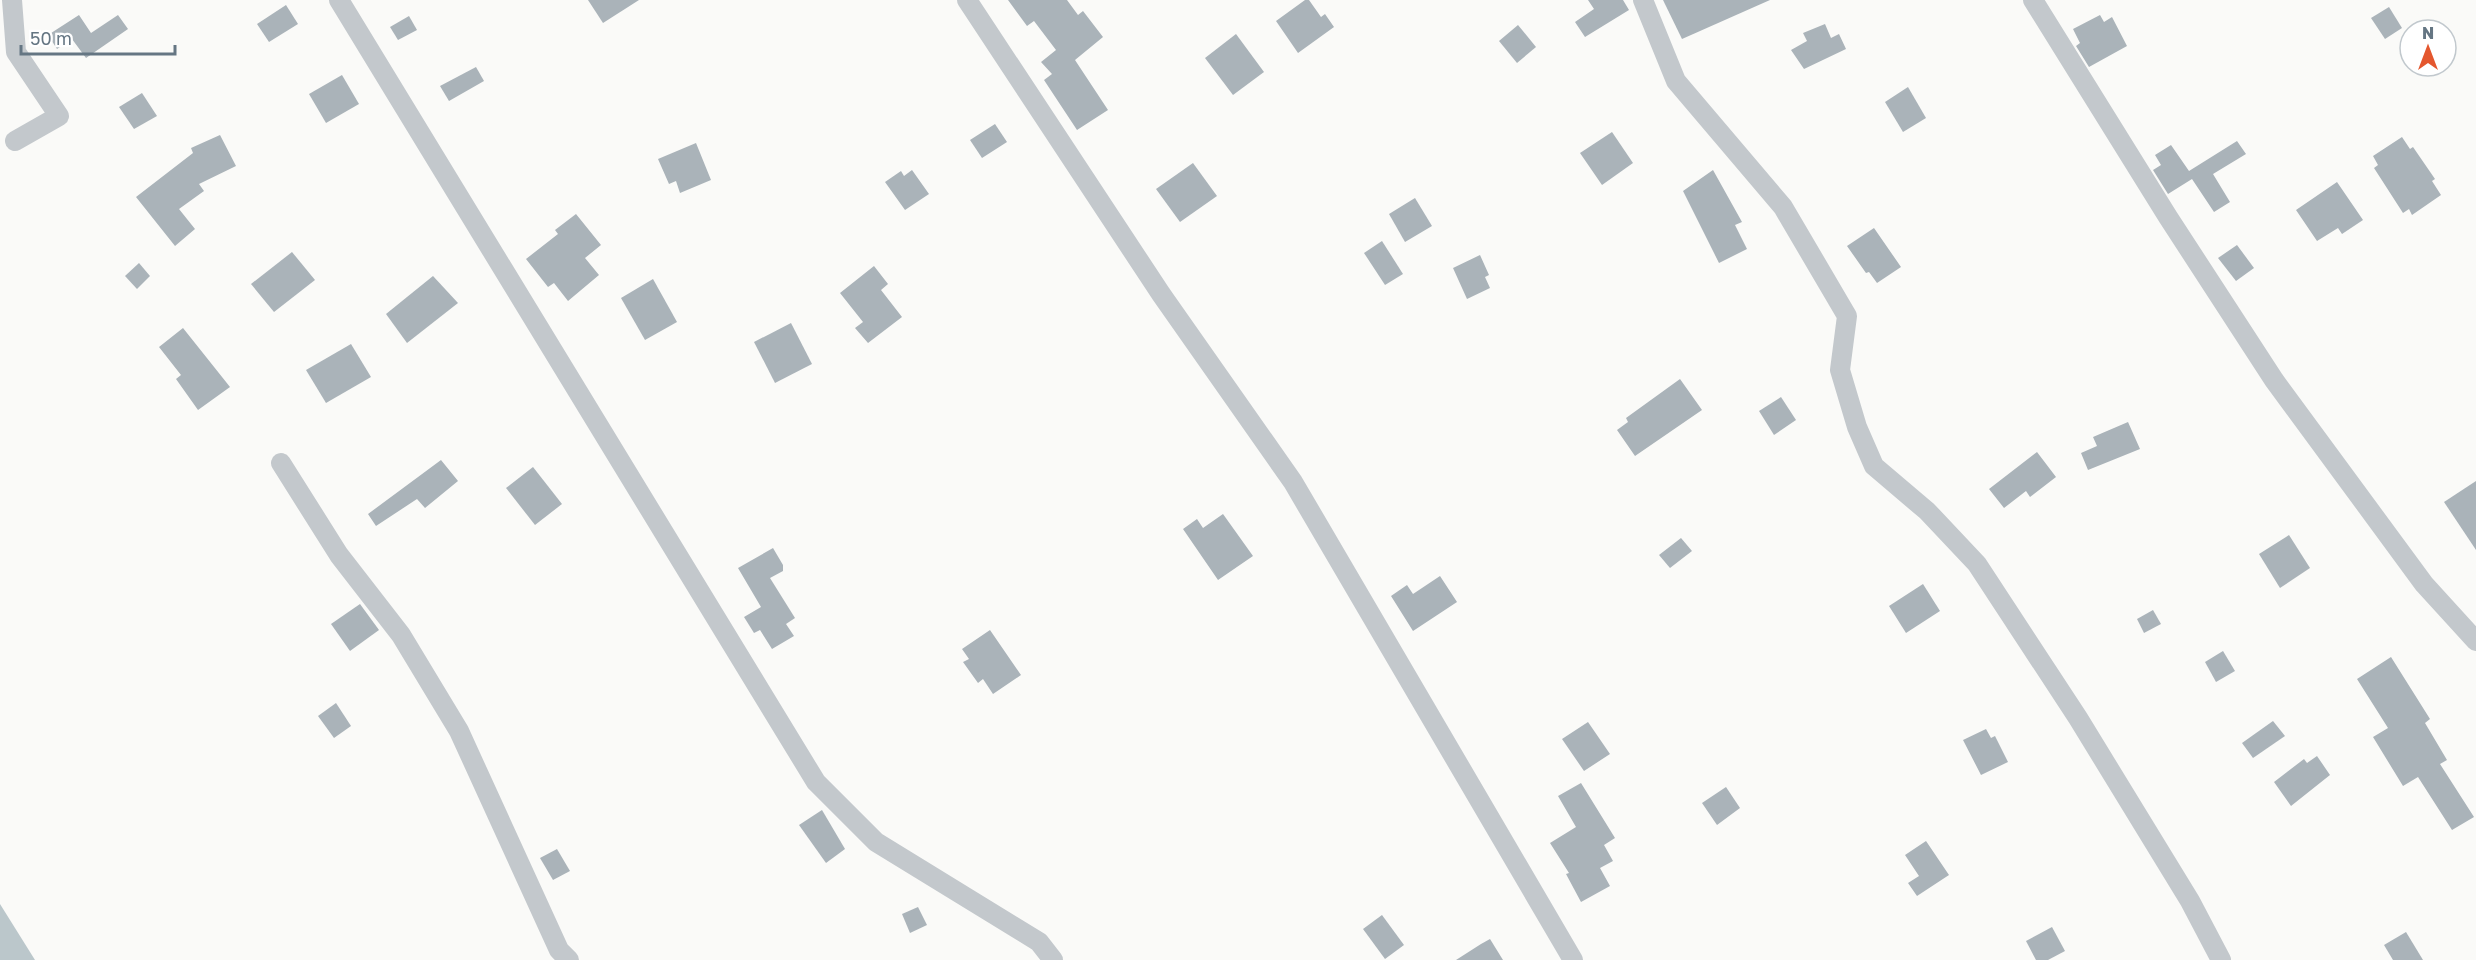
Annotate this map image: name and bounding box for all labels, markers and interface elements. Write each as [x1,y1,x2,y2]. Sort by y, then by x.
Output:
scale bar [21,18,176,56]
north arrow [2398,18,2458,78]
text: N [2422,23,2434,43]
text: 50 m [30,27,72,49]

